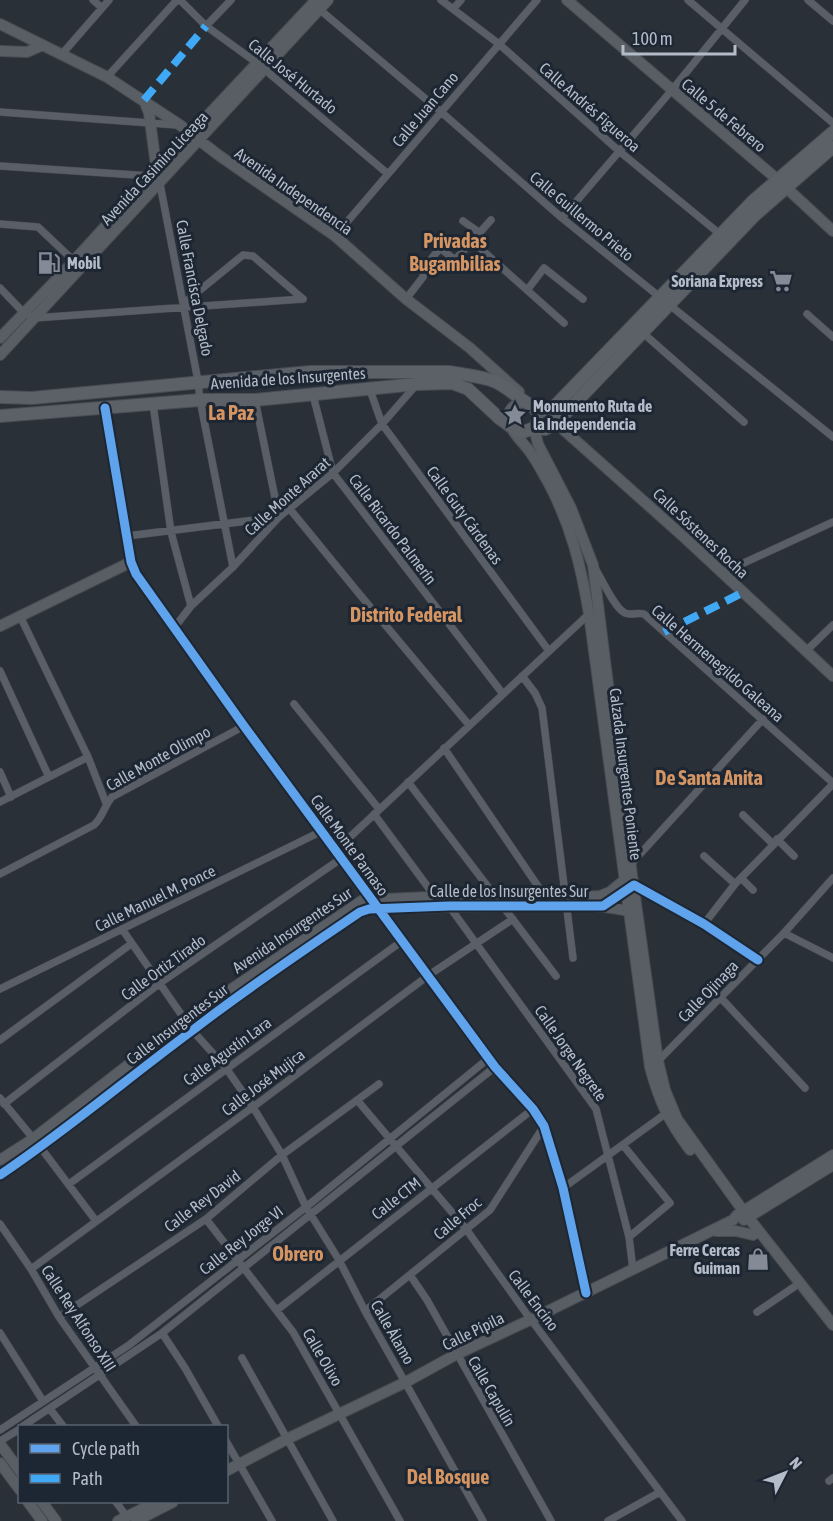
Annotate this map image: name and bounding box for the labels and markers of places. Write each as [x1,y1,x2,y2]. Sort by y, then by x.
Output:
fuel station icon: Mobil [36,250,62,276]
place label: Mobil [67,254,102,272]
supermarket icon: Soriana Express [768,268,794,294]
place label: Soriana Express [671,272,763,290]
place label: Monumento Ruta de la Independencia [533,397,652,433]
place icon: Monumento Ruta de la Independencia [502,402,528,428]
place label: Ferre Cercas Guiman [670,1241,740,1277]
shop icon: Ferre Cercas Guiman [745,1246,771,1272]

